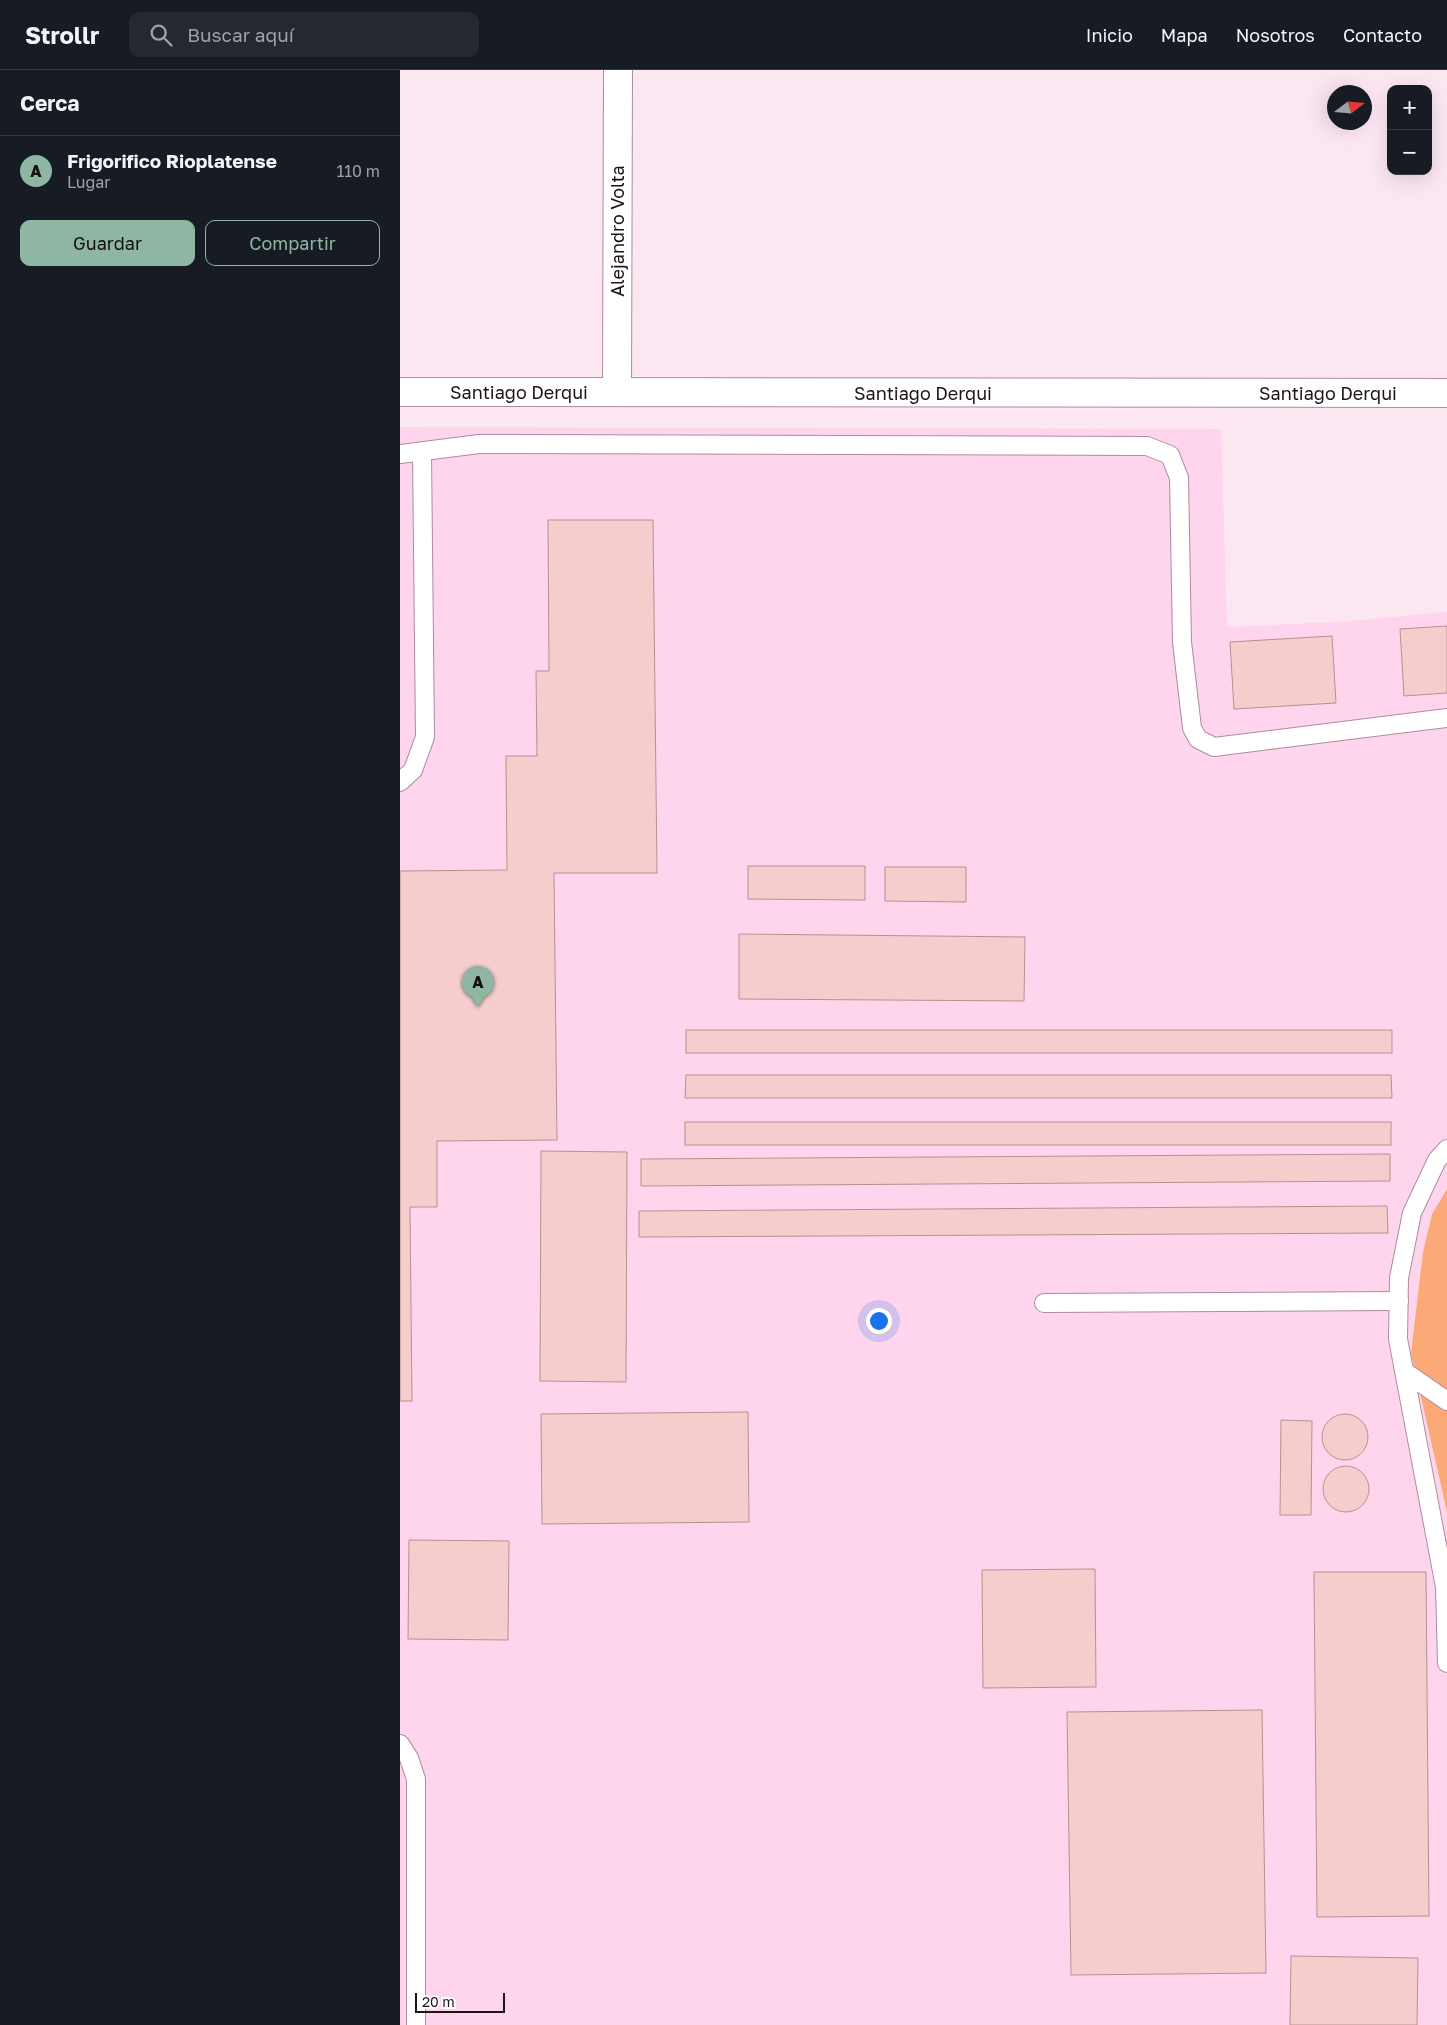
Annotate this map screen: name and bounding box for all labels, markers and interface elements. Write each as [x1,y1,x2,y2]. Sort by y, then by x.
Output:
search box [129,12,479,57]
text: Strollr [25,20,99,49]
icon: search [147,21,175,49]
text: Buscar aquí [187,23,294,46]
text: Inicio [1086,24,1133,46]
text: Mapa [1161,24,1208,46]
text: Nosotros [1236,24,1315,46]
text: Contacto [1343,24,1422,46]
north arrow [1327,85,1372,130]
map controls [1387,85,1432,175]
button: + [1387,85,1432,130]
text: Cerca [20,90,79,116]
button: − [1387,130,1432,175]
text: Frigorifico Rioplatense [67,149,277,172]
text: A [30,161,42,181]
text: 110 m [336,161,380,181]
street label: Alejandro Volta [606,165,628,297]
text: Lugar [67,172,111,192]
button: Guardar [20,220,195,266]
button: Compartir [205,220,380,266]
street label: Santiago Derqui [450,381,588,403]
street label: Santiago Derqui [854,382,992,404]
street label: Santiago Derqui [1259,382,1397,404]
pin: A [462,966,494,1007]
your location [866,1308,892,1334]
scale bar [415,1990,505,2013]
text: 20 m [422,1993,455,2010]

